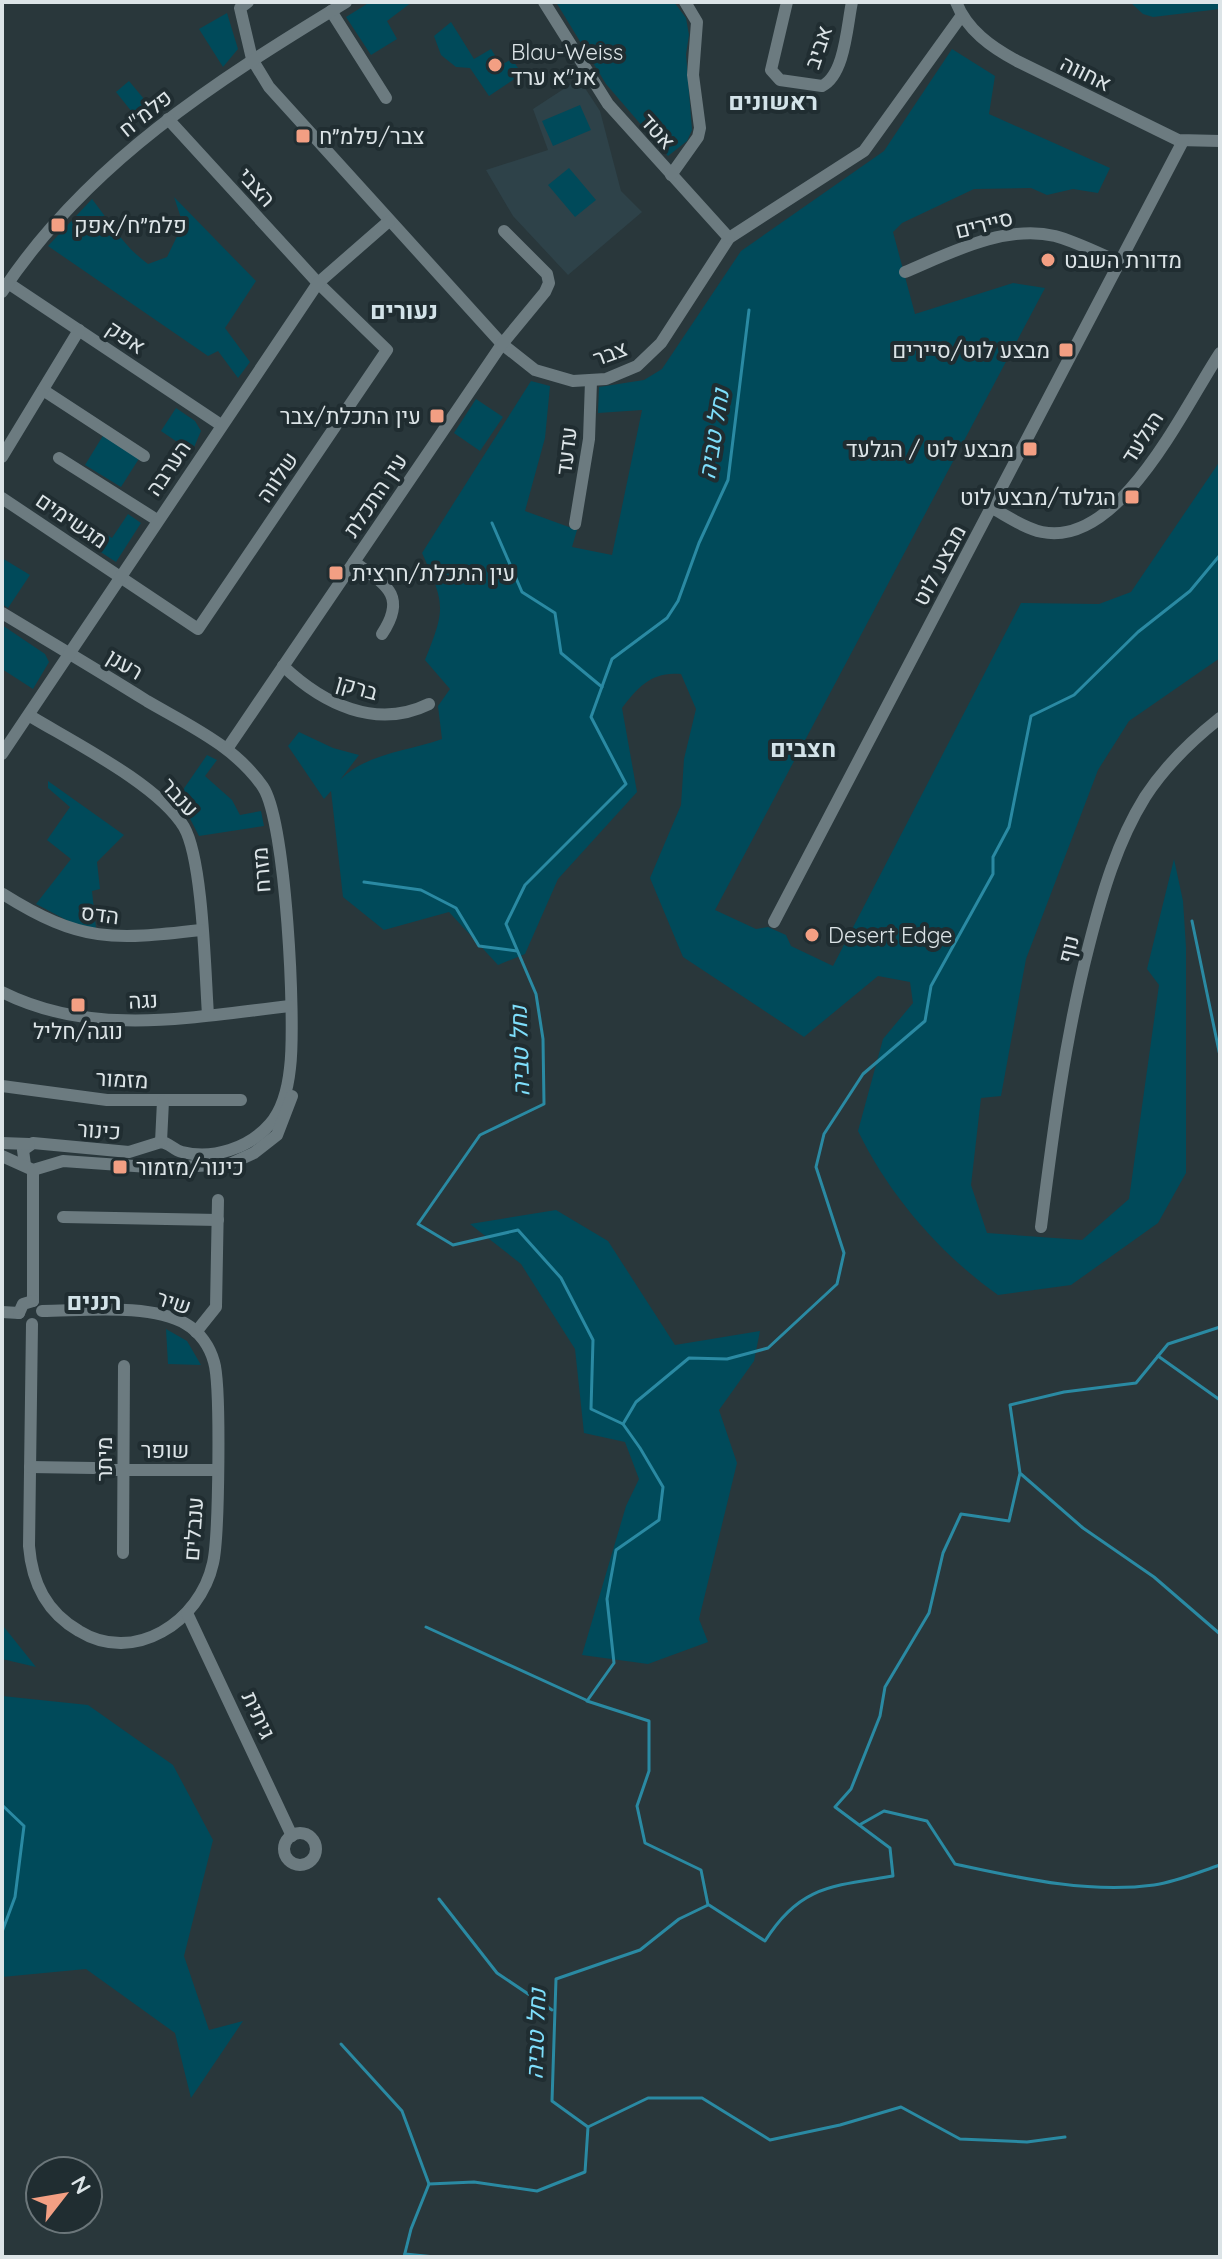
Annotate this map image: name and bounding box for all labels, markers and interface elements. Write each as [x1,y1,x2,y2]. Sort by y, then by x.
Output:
street label: אביב [798,22,838,72]
place label: Blau-Weiss אנ"א ערד [511,38,623,91]
street label: אחווה [1056,49,1116,97]
marker: Blau-Weiss אנ"א ערד [486,56,504,74]
street label: פלמ"ח [113,83,177,143]
district label: ראשונים [728,86,818,116]
street label: אטד [634,107,682,155]
place label: צבר/פלמ״ח [319,122,425,150]
marker: צבר/פלמ״ח [294,127,312,145]
street label: הצבי [232,162,282,212]
street label: סיירים [952,203,1016,245]
place label: פלמ״ח/אפק [74,211,187,239]
marker: פלמ״ח/אפק [49,216,67,234]
place label: מדורת השבט [1064,246,1182,274]
marker: מדורת השבט [1039,251,1057,269]
district label: נעורים [370,295,438,325]
street label: אפק [101,314,151,360]
street label: צבר [589,334,631,372]
place label: מבצע לוט/סיירים [892,336,1050,364]
marker: מבצע לוט/סיירים [1057,341,1075,359]
water label: נחל טביה [691,384,735,481]
place label: עין התכלת/צבר [280,402,421,430]
street label: הגלעד [1115,405,1169,469]
marker: עין התכלת/צבר [428,407,446,425]
street label: עדעד [549,425,583,477]
street label: הערבה [139,435,197,501]
place label: מבצע לוט / הגלעד [846,435,1014,463]
marker: מבצע לוט / הגלעד [1021,440,1039,458]
street label: שלווה [250,447,304,507]
street label: עין התכלת [337,448,413,542]
place label: הגלעד/מבצע לוט [960,483,1116,511]
street label: מגשימים [31,486,113,554]
marker: הגלעד/מבצע לוט [1123,488,1141,506]
street label: מבצע לוט [906,520,972,610]
place label: עין התכלת/חרצית [352,559,515,587]
marker: עין התכלת/חרצית [327,564,345,582]
street label: רענן [102,642,148,686]
street label: ברקן [333,668,382,706]
district label: חצבים [770,733,836,763]
street label: ענבר [155,772,205,822]
street label: מזרח [245,846,277,894]
street label: הדס [79,898,121,930]
place label: Desert Edge [828,921,953,949]
marker: Desert Edge [803,926,821,944]
street label: נוף [1051,932,1085,966]
street label: נגה [128,985,158,1015]
marker: נוגה/חליל [69,996,87,1014]
water label: נחל טביה [502,1003,536,1097]
place label: נוגה/חליל [33,1017,123,1045]
street label: מזמור [95,1064,149,1094]
street label: כינור [76,1115,122,1145]
place label: כינור/מזמור [136,1153,244,1181]
marker: כינור/מזמור [111,1158,129,1176]
street label: שיר [153,1283,195,1321]
district label: רננים [67,1286,121,1316]
street label: מיתר [90,1436,118,1482]
street label: שופר [141,1436,189,1464]
street label: ענבלים [177,1496,209,1562]
street label: גיתית [236,1687,282,1743]
water label: נחל טביה [518,1986,552,2080]
north arrow [24,2155,104,2235]
text: N [65,2171,97,2199]

